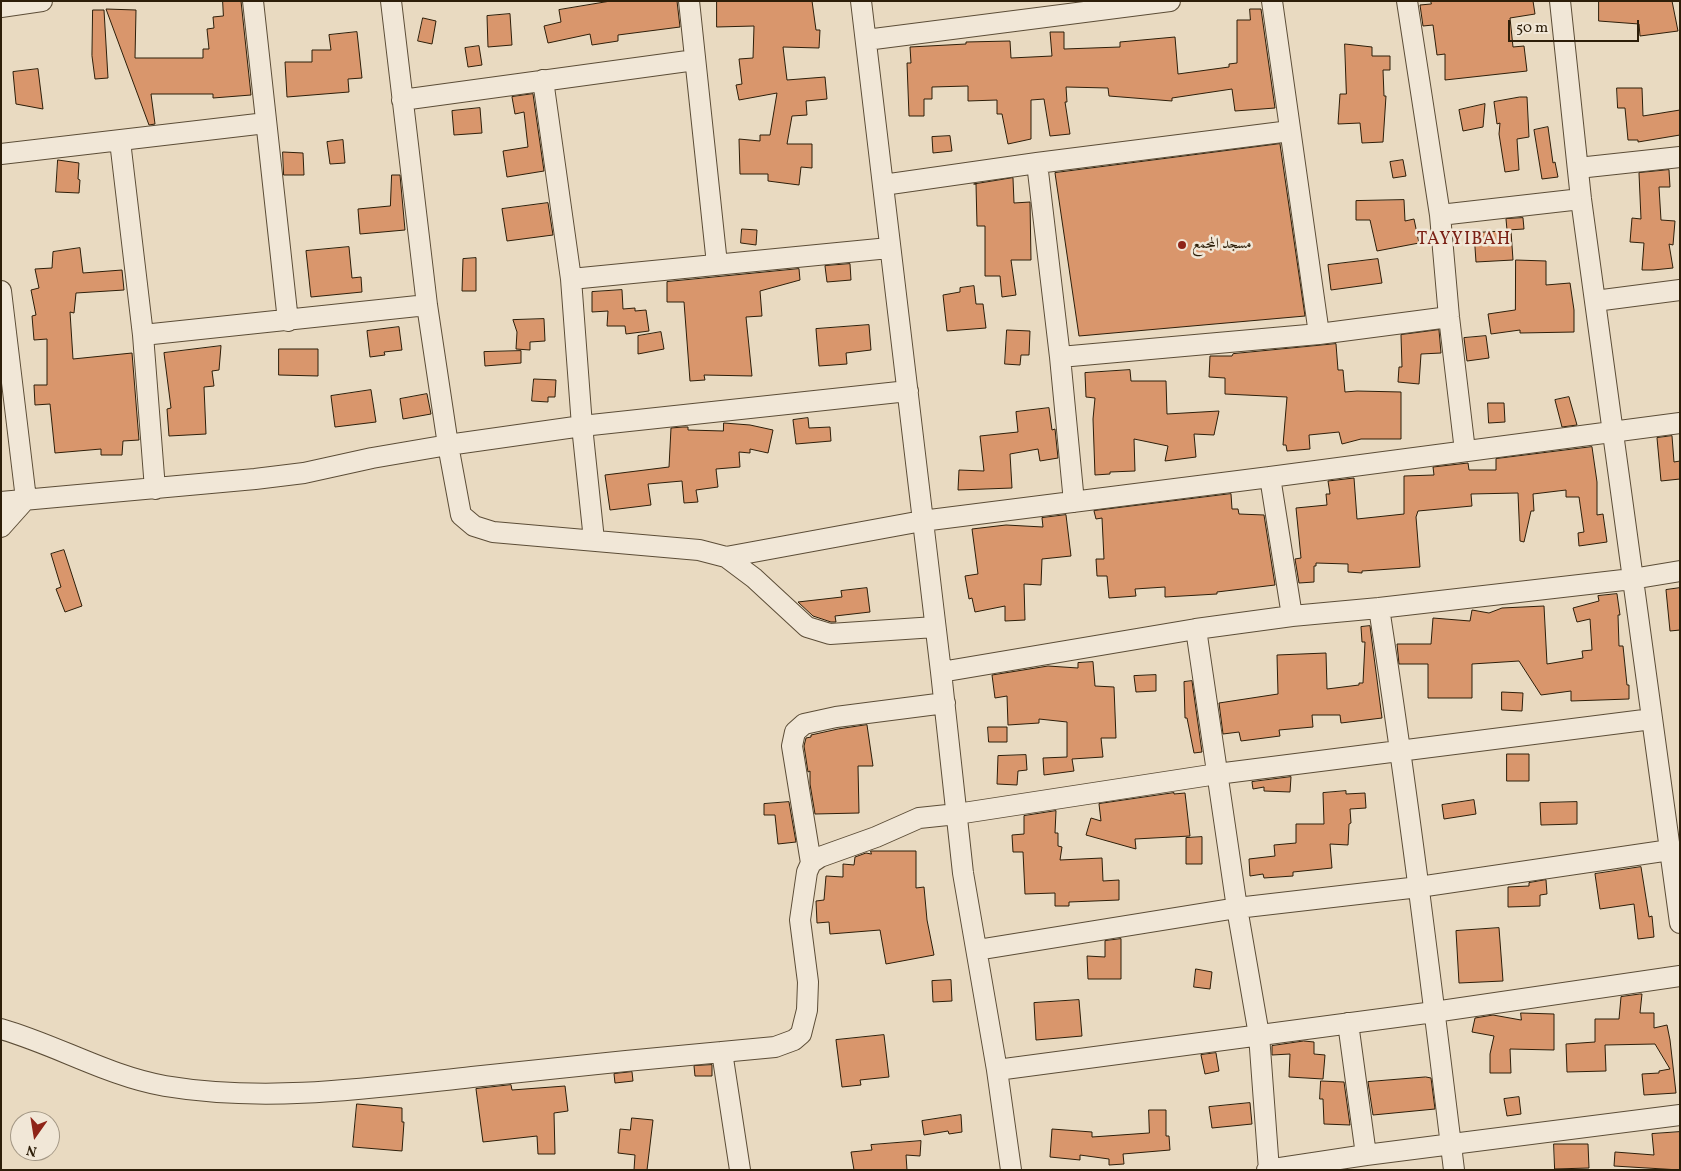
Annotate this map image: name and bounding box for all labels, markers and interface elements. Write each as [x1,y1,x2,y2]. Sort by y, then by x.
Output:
scale bar [1511,10,1642,42]
text: 50 m [1516,18,1548,39]
district label: TAYYIBAH [1416,230,1512,252]
place label: مسجد المجمع [1192,236,1252,254]
marker: مسجد المجمع [1176,239,1188,251]
north arrow [10,1111,60,1161]
text: N [25,1140,39,1161]

